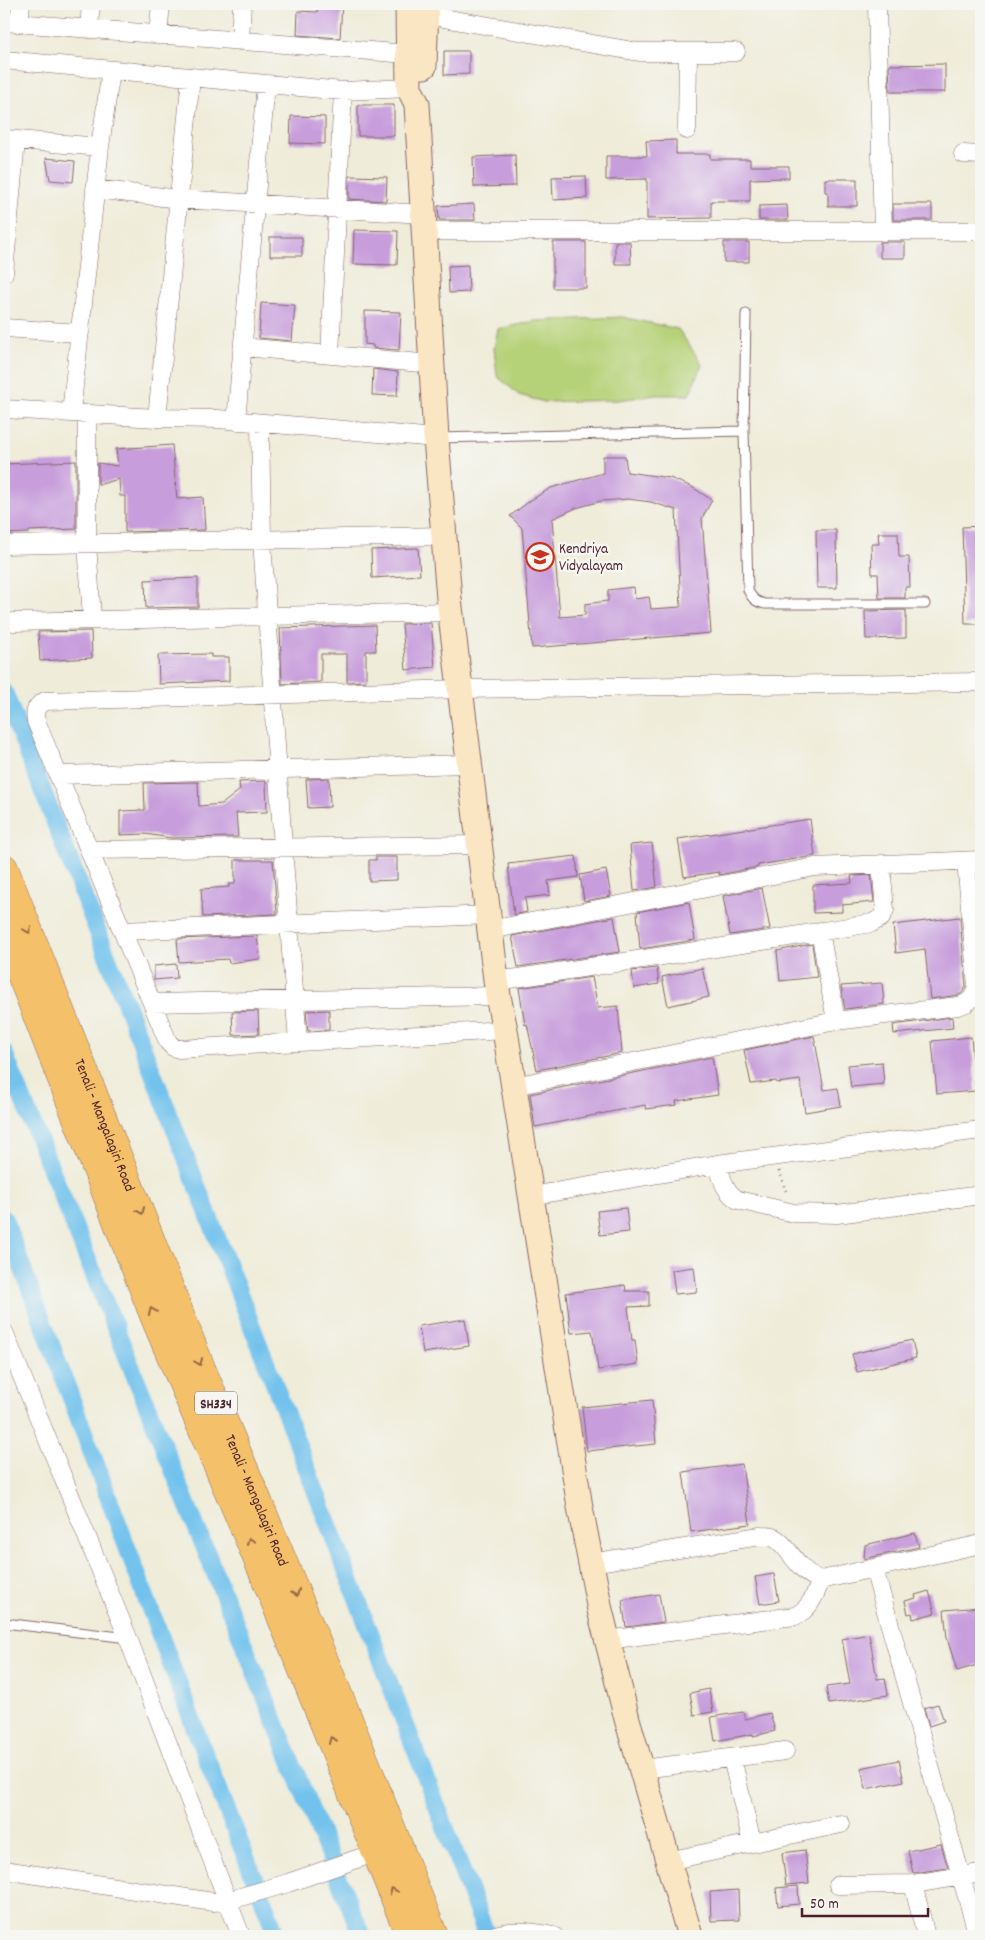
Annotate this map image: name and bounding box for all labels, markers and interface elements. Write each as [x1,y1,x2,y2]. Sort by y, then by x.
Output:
place label: Kendriya Vidyalayam [559,539,623,578]
school or university icon: Kendriya Vidyalayam [525,542,555,572]
one-way arrow [22,925,33,934]
street label: Tenali - Mangalagiri Road [67,1056,140,1195]
one-way arrow [135,1206,145,1214]
one-way arrow [148,1307,159,1316]
one-way arrow [193,1357,203,1366]
road number: SH334 [195,1392,237,1415]
street label: Tenali - Mangalagiri Road [218,1432,293,1570]
one-way arrow [245,1537,256,1546]
one-way arrow [289,1588,300,1597]
one-way arrow [328,1736,338,1745]
scale bar [802,1885,929,1917]
one-way arrow [388,1887,399,1896]
text: 50 m [810,1894,839,1916]

